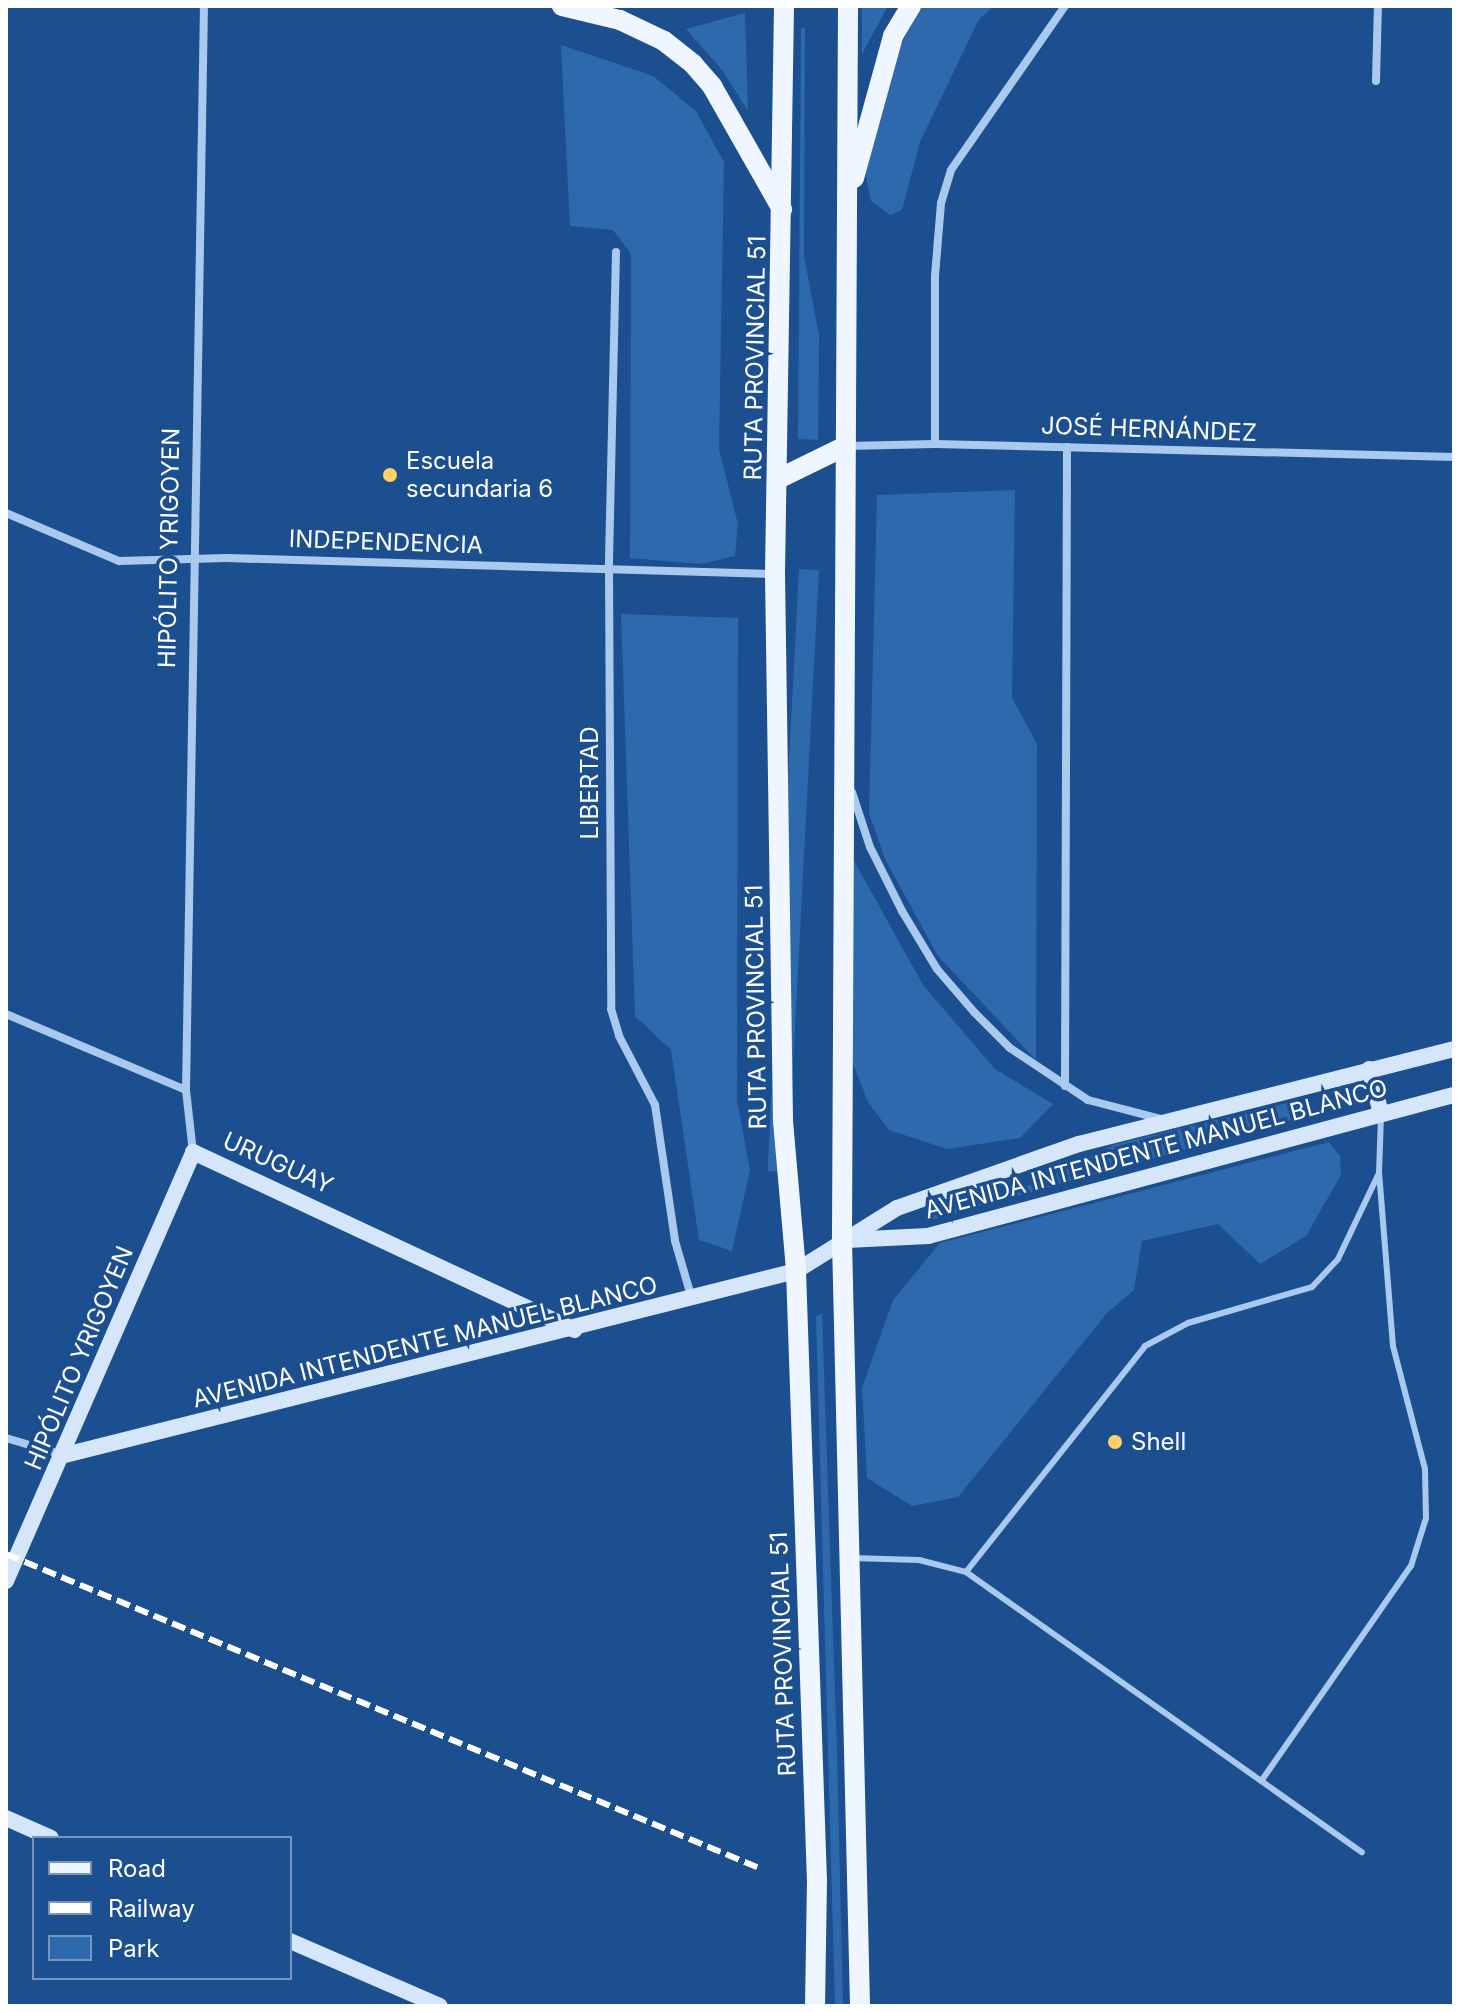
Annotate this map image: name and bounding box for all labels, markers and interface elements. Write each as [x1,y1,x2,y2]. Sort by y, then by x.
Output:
street label: RUTA PROVINCIAL 51 [738,235,772,481]
street label: JOSÉ HERNÁNDEZ [1041,411,1257,447]
street label: HIPÓLITO YRIGOYEN [153,428,185,668]
place label: Escuela secundaria 6 [406,447,553,503]
marker: Escuela secundaria 6 [381,466,399,484]
street label: INDEPENDENCIA [288,524,484,560]
street label: LIBERTAD [576,727,604,839]
street label: RUTA PROVINCIAL 51 [739,884,773,1130]
street label: AVENIDA INTENDENTE MANUEL BLANCO [921,1073,1391,1225]
street label: URUGUAY [218,1126,338,1200]
street label: HIPÓLITO YRIGOYEN [19,1242,139,1474]
street label: AVENIDA INTENDENTE MANUEL BLANCO [190,1270,660,1414]
place label: Shell [1131,1428,1186,1456]
marker: Shell [1106,1433,1124,1451]
street label: RUTA PROVINCIAL 51 [764,1531,802,1777]
legend [32,1836,292,1980]
text: Road [108,1854,166,1883]
text: Railway [108,1894,195,1923]
text: Park [108,1934,159,1963]

